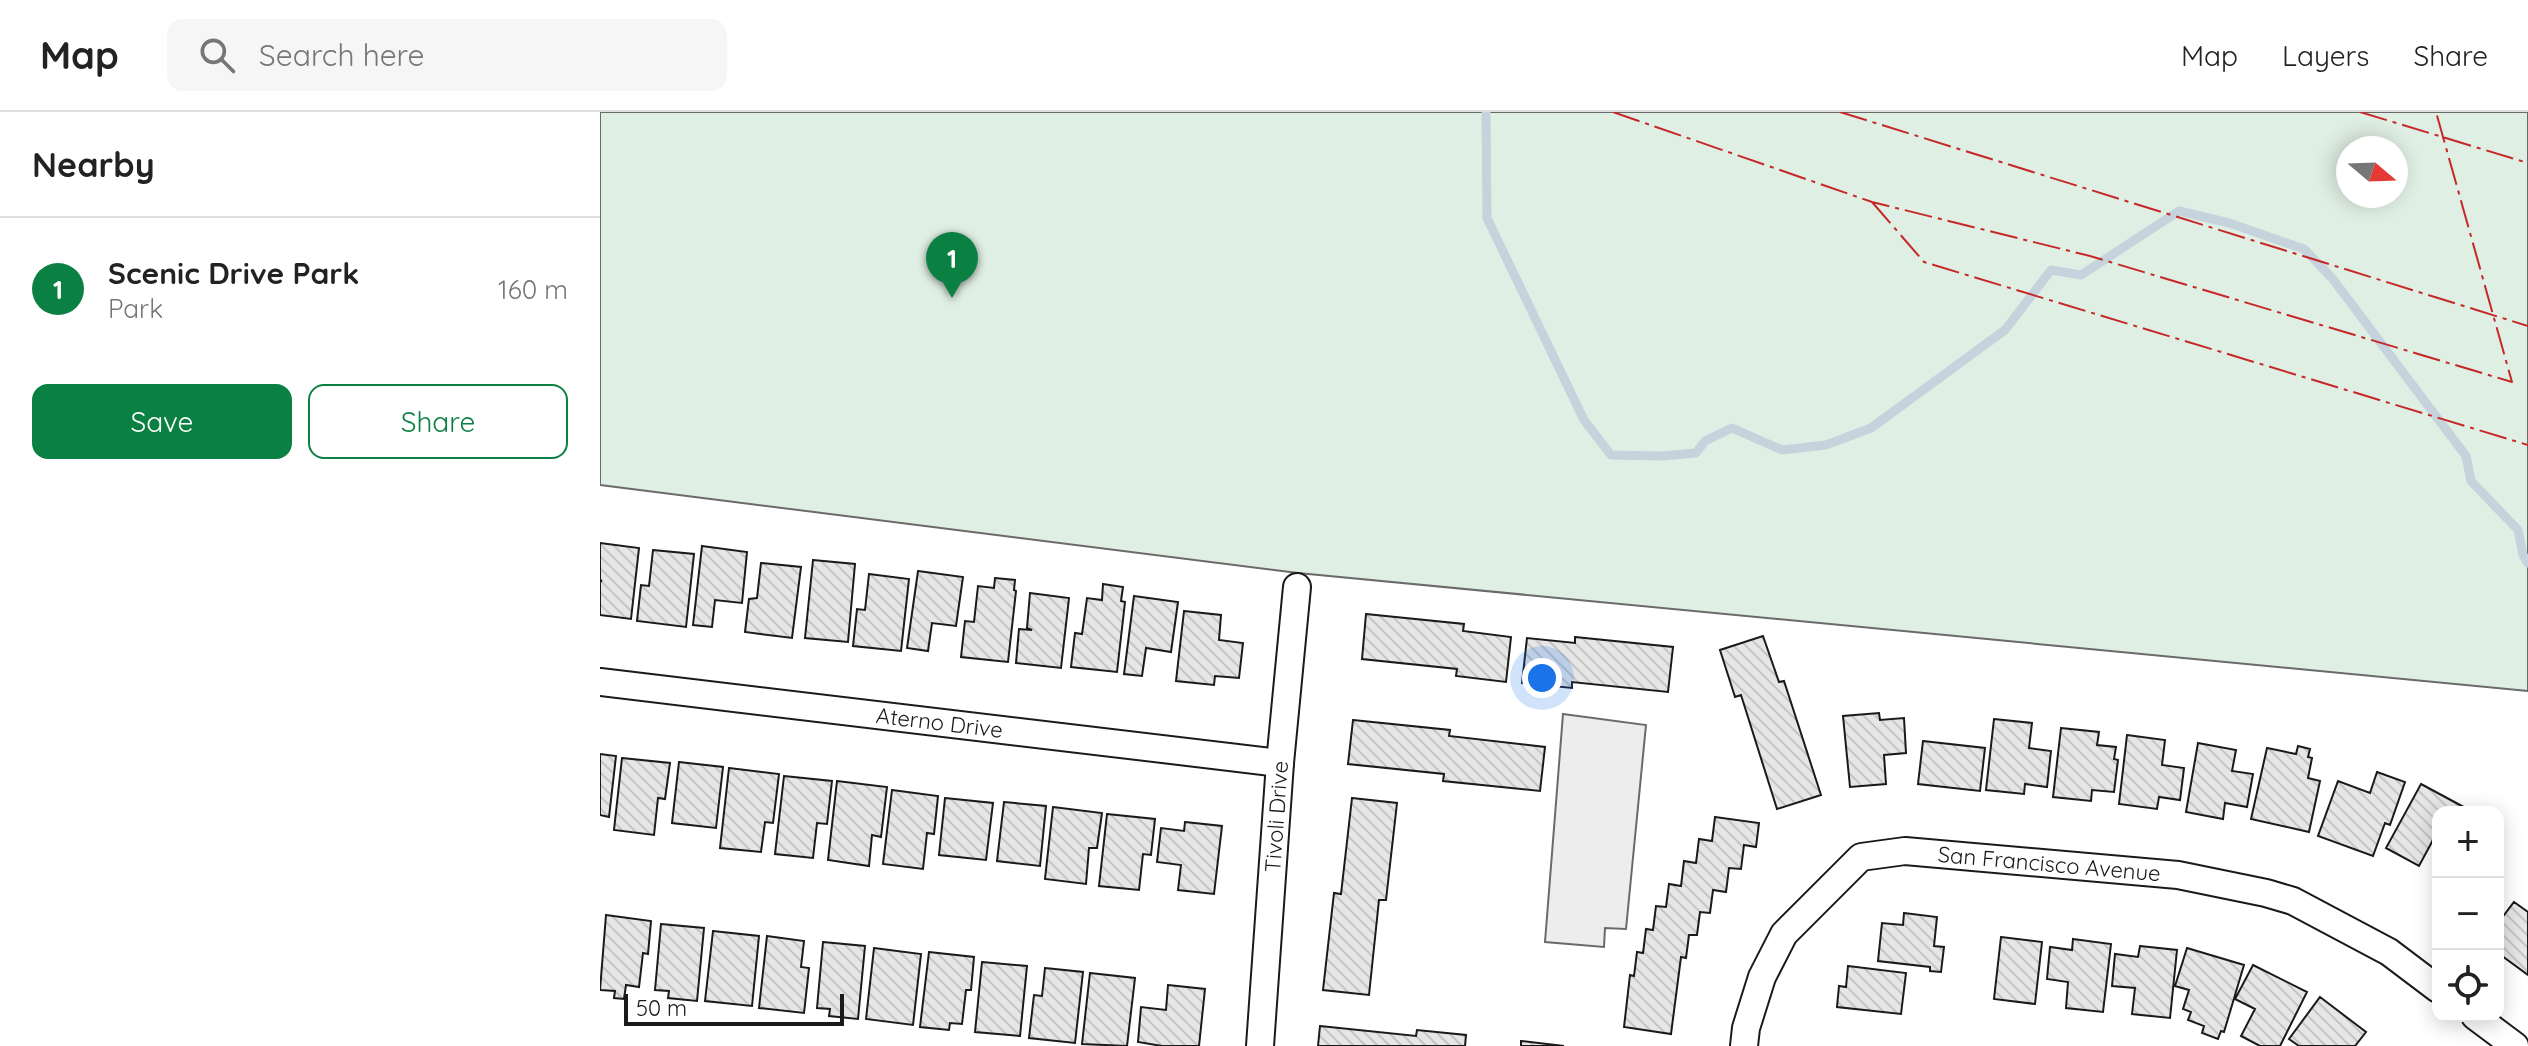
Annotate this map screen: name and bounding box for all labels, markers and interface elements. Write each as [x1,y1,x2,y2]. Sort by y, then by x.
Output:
search box [167,19,727,91]
text: Map [40,31,119,79]
icon: search [195,33,239,77]
text: Search here [259,36,424,74]
text: Map [2181,38,2238,73]
text: Layers [2282,38,2369,73]
text: Share [2413,38,2488,73]
north arrow [2336,136,2408,208]
text: Nearby [32,143,155,186]
pin: 1 [926,232,978,298]
text: Scenic Drive Park [108,254,359,292]
text: 1 [53,273,63,306]
text: 160 m [498,273,568,306]
text: Park [108,292,163,325]
button: Save [32,384,292,459]
button: Share [308,384,568,459]
your location [1522,658,1562,698]
street label: Aterno Drive [875,701,1005,744]
street label: Tivoli Drive [1258,760,1294,873]
map controls [2432,806,2504,1022]
button: + [2432,806,2504,878]
street label: San Francisco Avenue [1937,840,2162,887]
button: − [2432,878,2504,950]
button: locate [2432,950,2504,1022]
scale bar [624,990,844,1026]
text: 50 m [636,994,687,1022]

